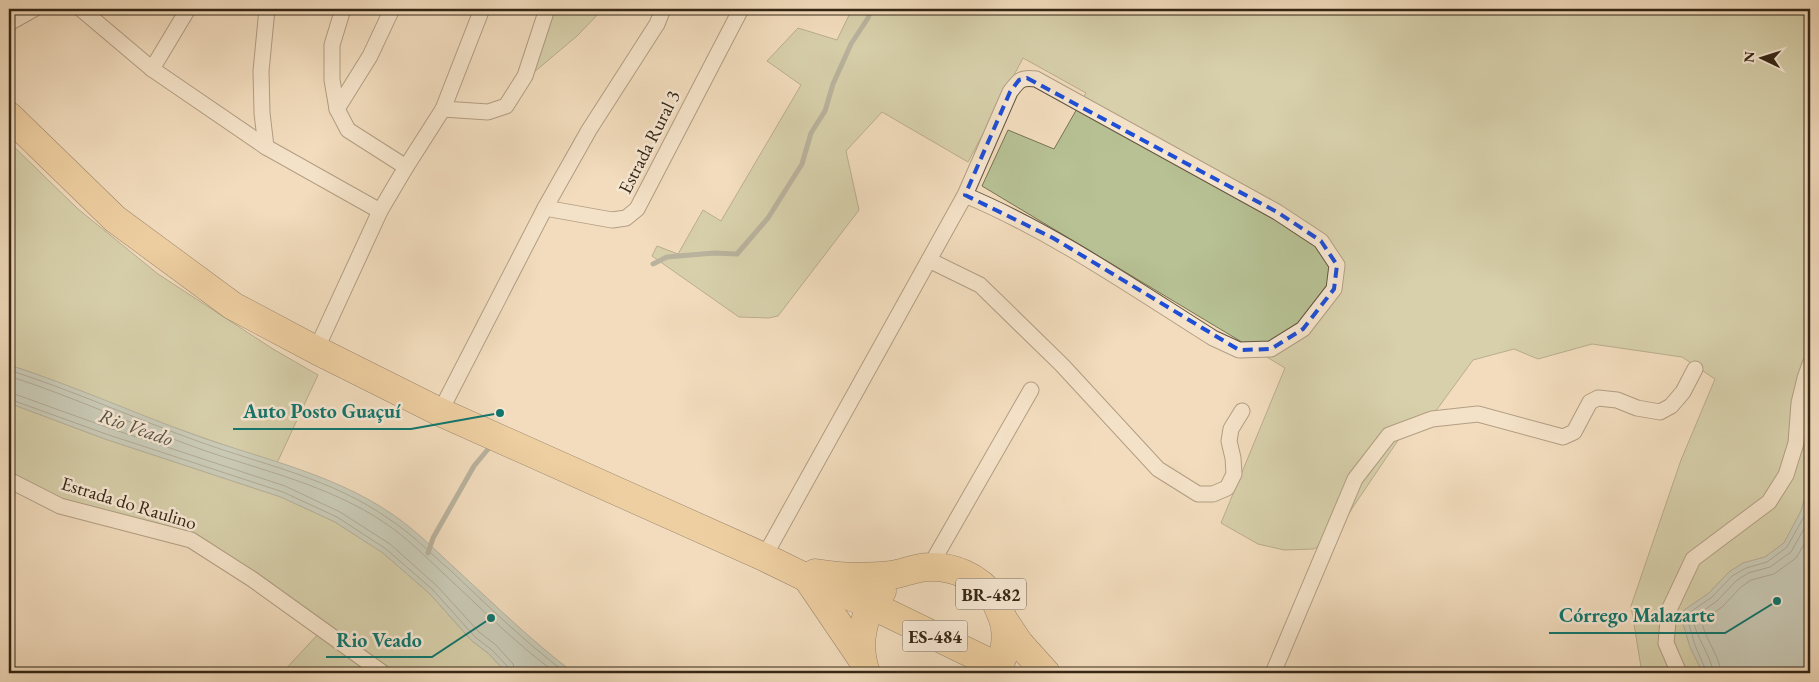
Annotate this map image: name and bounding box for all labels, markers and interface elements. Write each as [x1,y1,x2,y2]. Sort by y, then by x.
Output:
north arrow [1736,32,1786,82]
text: N [1740,50,1758,63]
street label: Estrada Rural 3 [612,86,686,198]
callout: Auto Posto Guaçuí [233,394,411,429]
text: Auto Posto Guaçuí [242,398,401,424]
water label: Rio Veado [95,402,177,452]
street label: Estrada do Raulino [58,471,200,535]
road number: BR-482 [956,578,1026,610]
callout: Córrego Malazarte [1549,598,1725,633]
text: Córrego Malazarte [1559,602,1715,628]
road number: ES-484 [902,620,968,652]
callout: Rio Veado [326,622,432,657]
text: Rio Veado [336,627,422,653]

